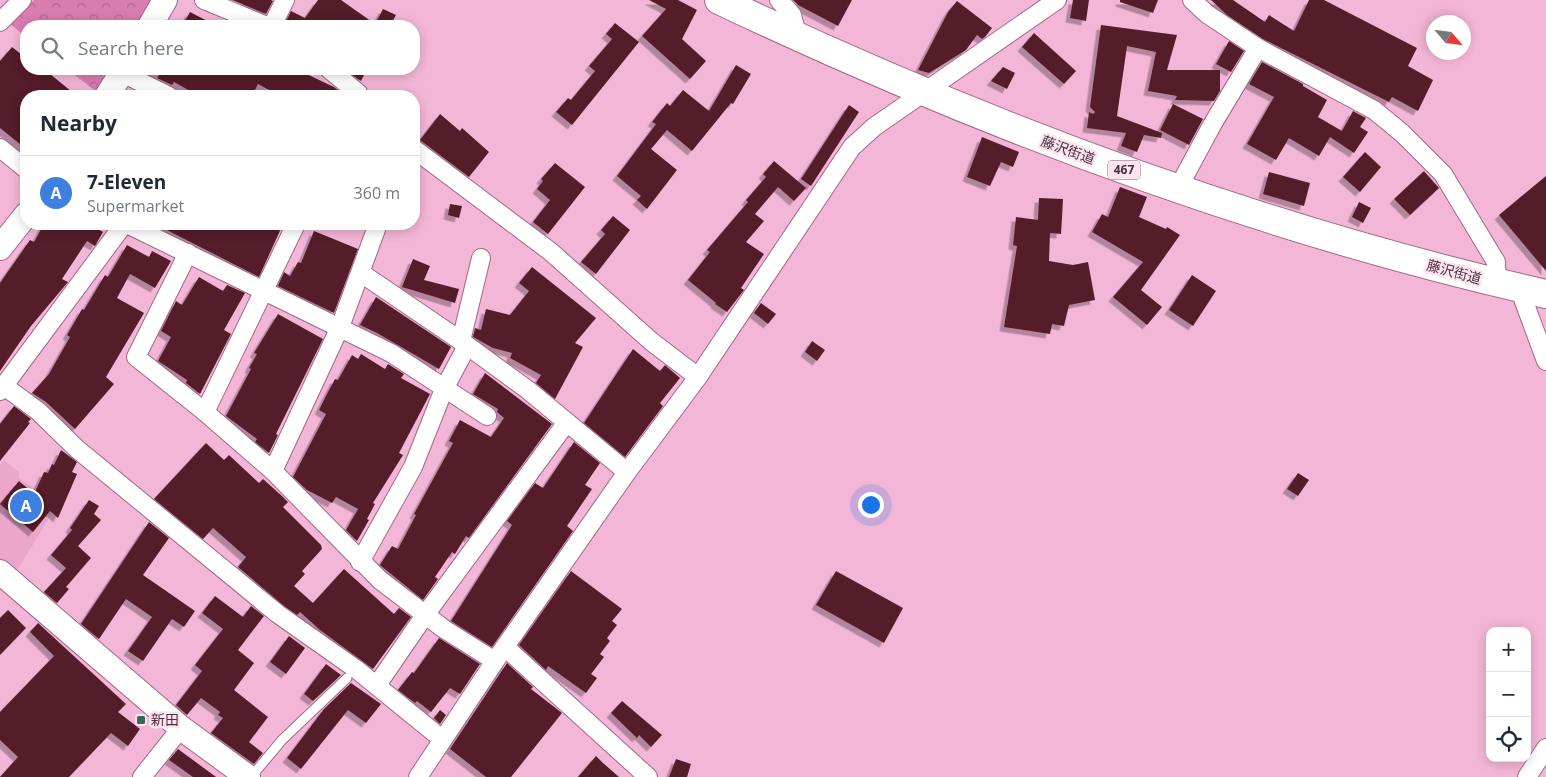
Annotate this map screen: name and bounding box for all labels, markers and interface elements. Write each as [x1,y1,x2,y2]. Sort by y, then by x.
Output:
north arrow [1426,15,1471,60]
search box [20,20,420,75]
icon: search [38,34,66,62]
text: Search here [78,35,184,61]
text: Nearby [40,109,117,137]
street label: 藤沢街道 [1039,131,1098,168]
road number: 467 [1108,160,1140,180]
text: 7-Eleven [87,169,166,195]
text: A [50,182,62,204]
text: 360 m [354,182,400,204]
text: Supermarket [87,195,184,217]
street label: 藤沢街道 [1425,255,1484,288]
pin: A [10,487,42,525]
your location [858,492,884,518]
map controls [1486,627,1531,762]
button: + [1486,627,1531,672]
button: − [1486,672,1531,717]
place label: 新田 [151,710,179,729]
marker: 新田 [135,714,147,726]
button: locate [1486,717,1531,762]

